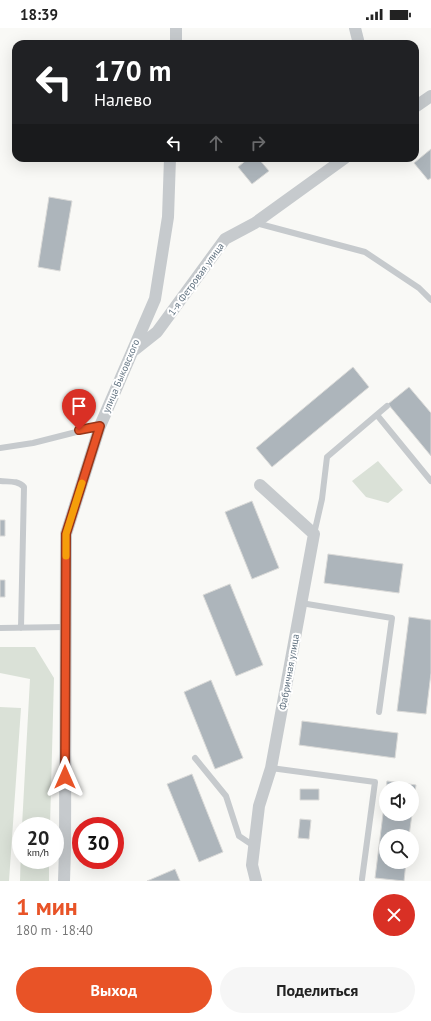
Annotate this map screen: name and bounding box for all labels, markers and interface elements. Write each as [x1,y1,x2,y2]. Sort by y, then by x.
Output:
text: 18:39 [20,5,58,24]
text: 170 m [94,52,171,89]
icon: left [28,56,80,108]
text: Налево [94,88,152,111]
icon: left [163,132,185,154]
icon: ahead [205,132,227,154]
icon: right [247,132,269,154]
street label: 1-я Фетровая улица [165,240,227,318]
street label: улица Быковского [100,337,142,415]
pin [62,389,96,430]
icon: arrive [68,395,90,417]
street label: Фабричная улица [276,633,302,711]
position arrow [44,756,86,798]
map controls [379,781,419,869]
button: sound [379,781,419,821]
speed limit sign: 30 [72,817,124,869]
text: 20 [27,825,49,851]
button: search [379,829,419,869]
text: km/h [27,846,49,859]
text: 1 мин [16,891,78,922]
button: close [373,894,415,936]
text: 180 m · 18:40 [16,922,93,939]
button: Выход [16,967,212,1013]
button: Поделиться [220,967,415,1013]

